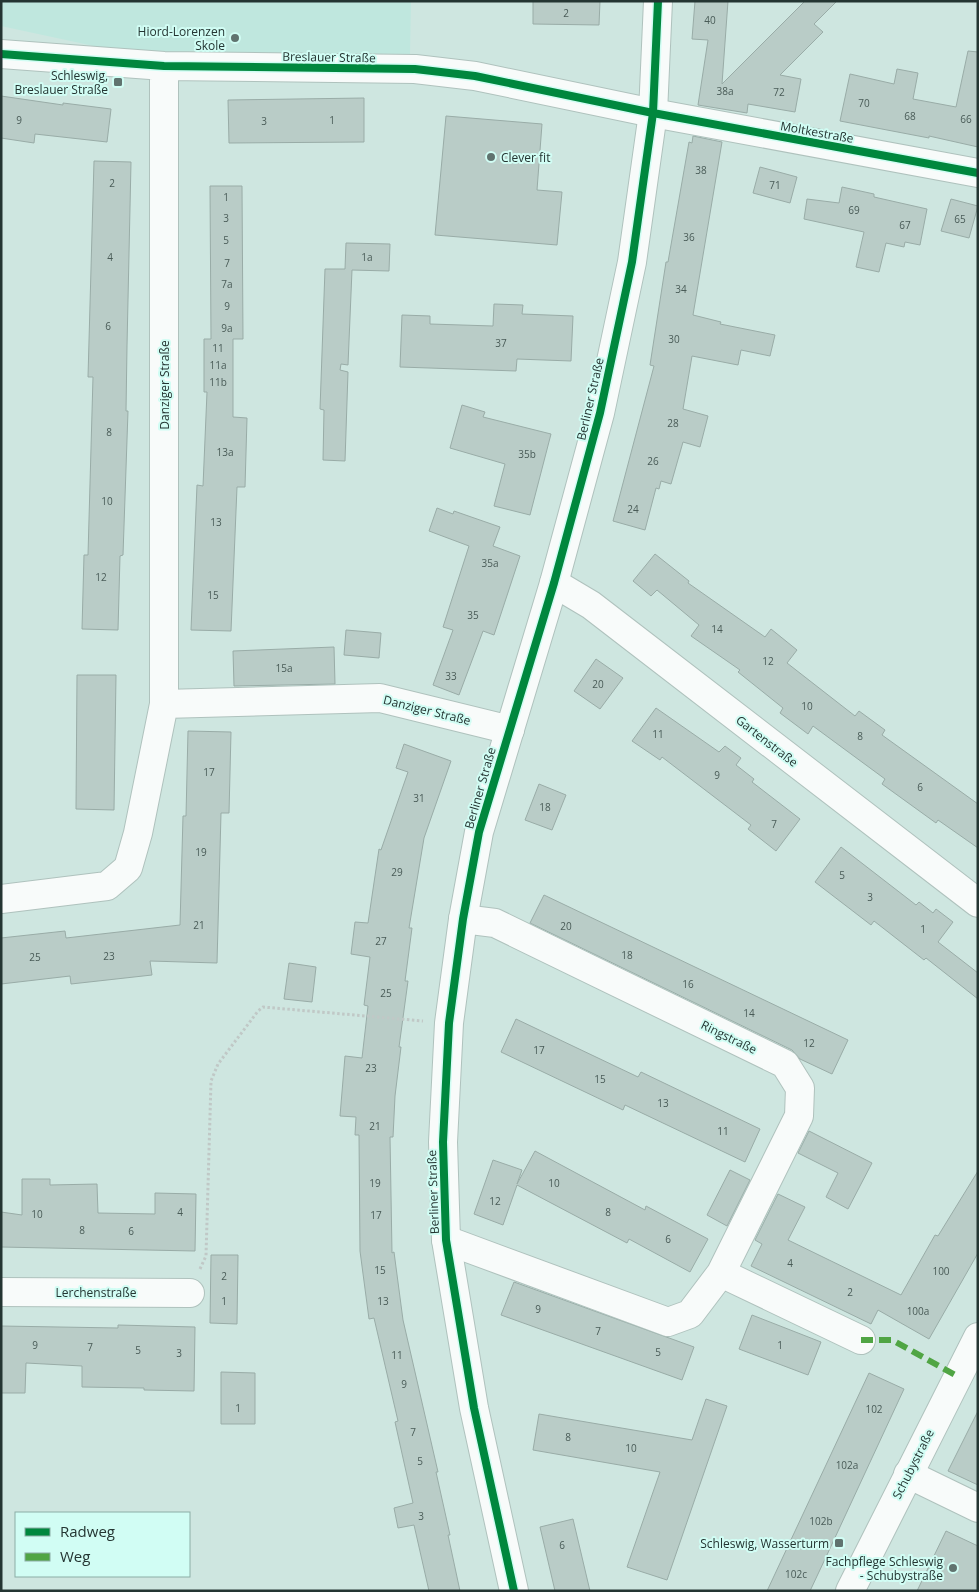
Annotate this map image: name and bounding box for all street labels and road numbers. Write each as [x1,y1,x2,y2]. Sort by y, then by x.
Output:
street label: Breslauer Straße [282,48,376,66]
street label: Moltkestraße [779,117,855,147]
street label: Danziger Straße [156,340,173,430]
street label: Berliner Straße [572,356,608,442]
street label: Danziger Straße [382,691,473,729]
street label: Gartenstraße [732,711,802,771]
street label: Berliner Straße [460,745,500,831]
street label: Ringstraße [698,1016,760,1058]
street label: Berliner Straße [423,1149,443,1234]
street label: Lerchenstraße [56,1284,137,1301]
street label: Schubystraße [888,1426,938,1502]

